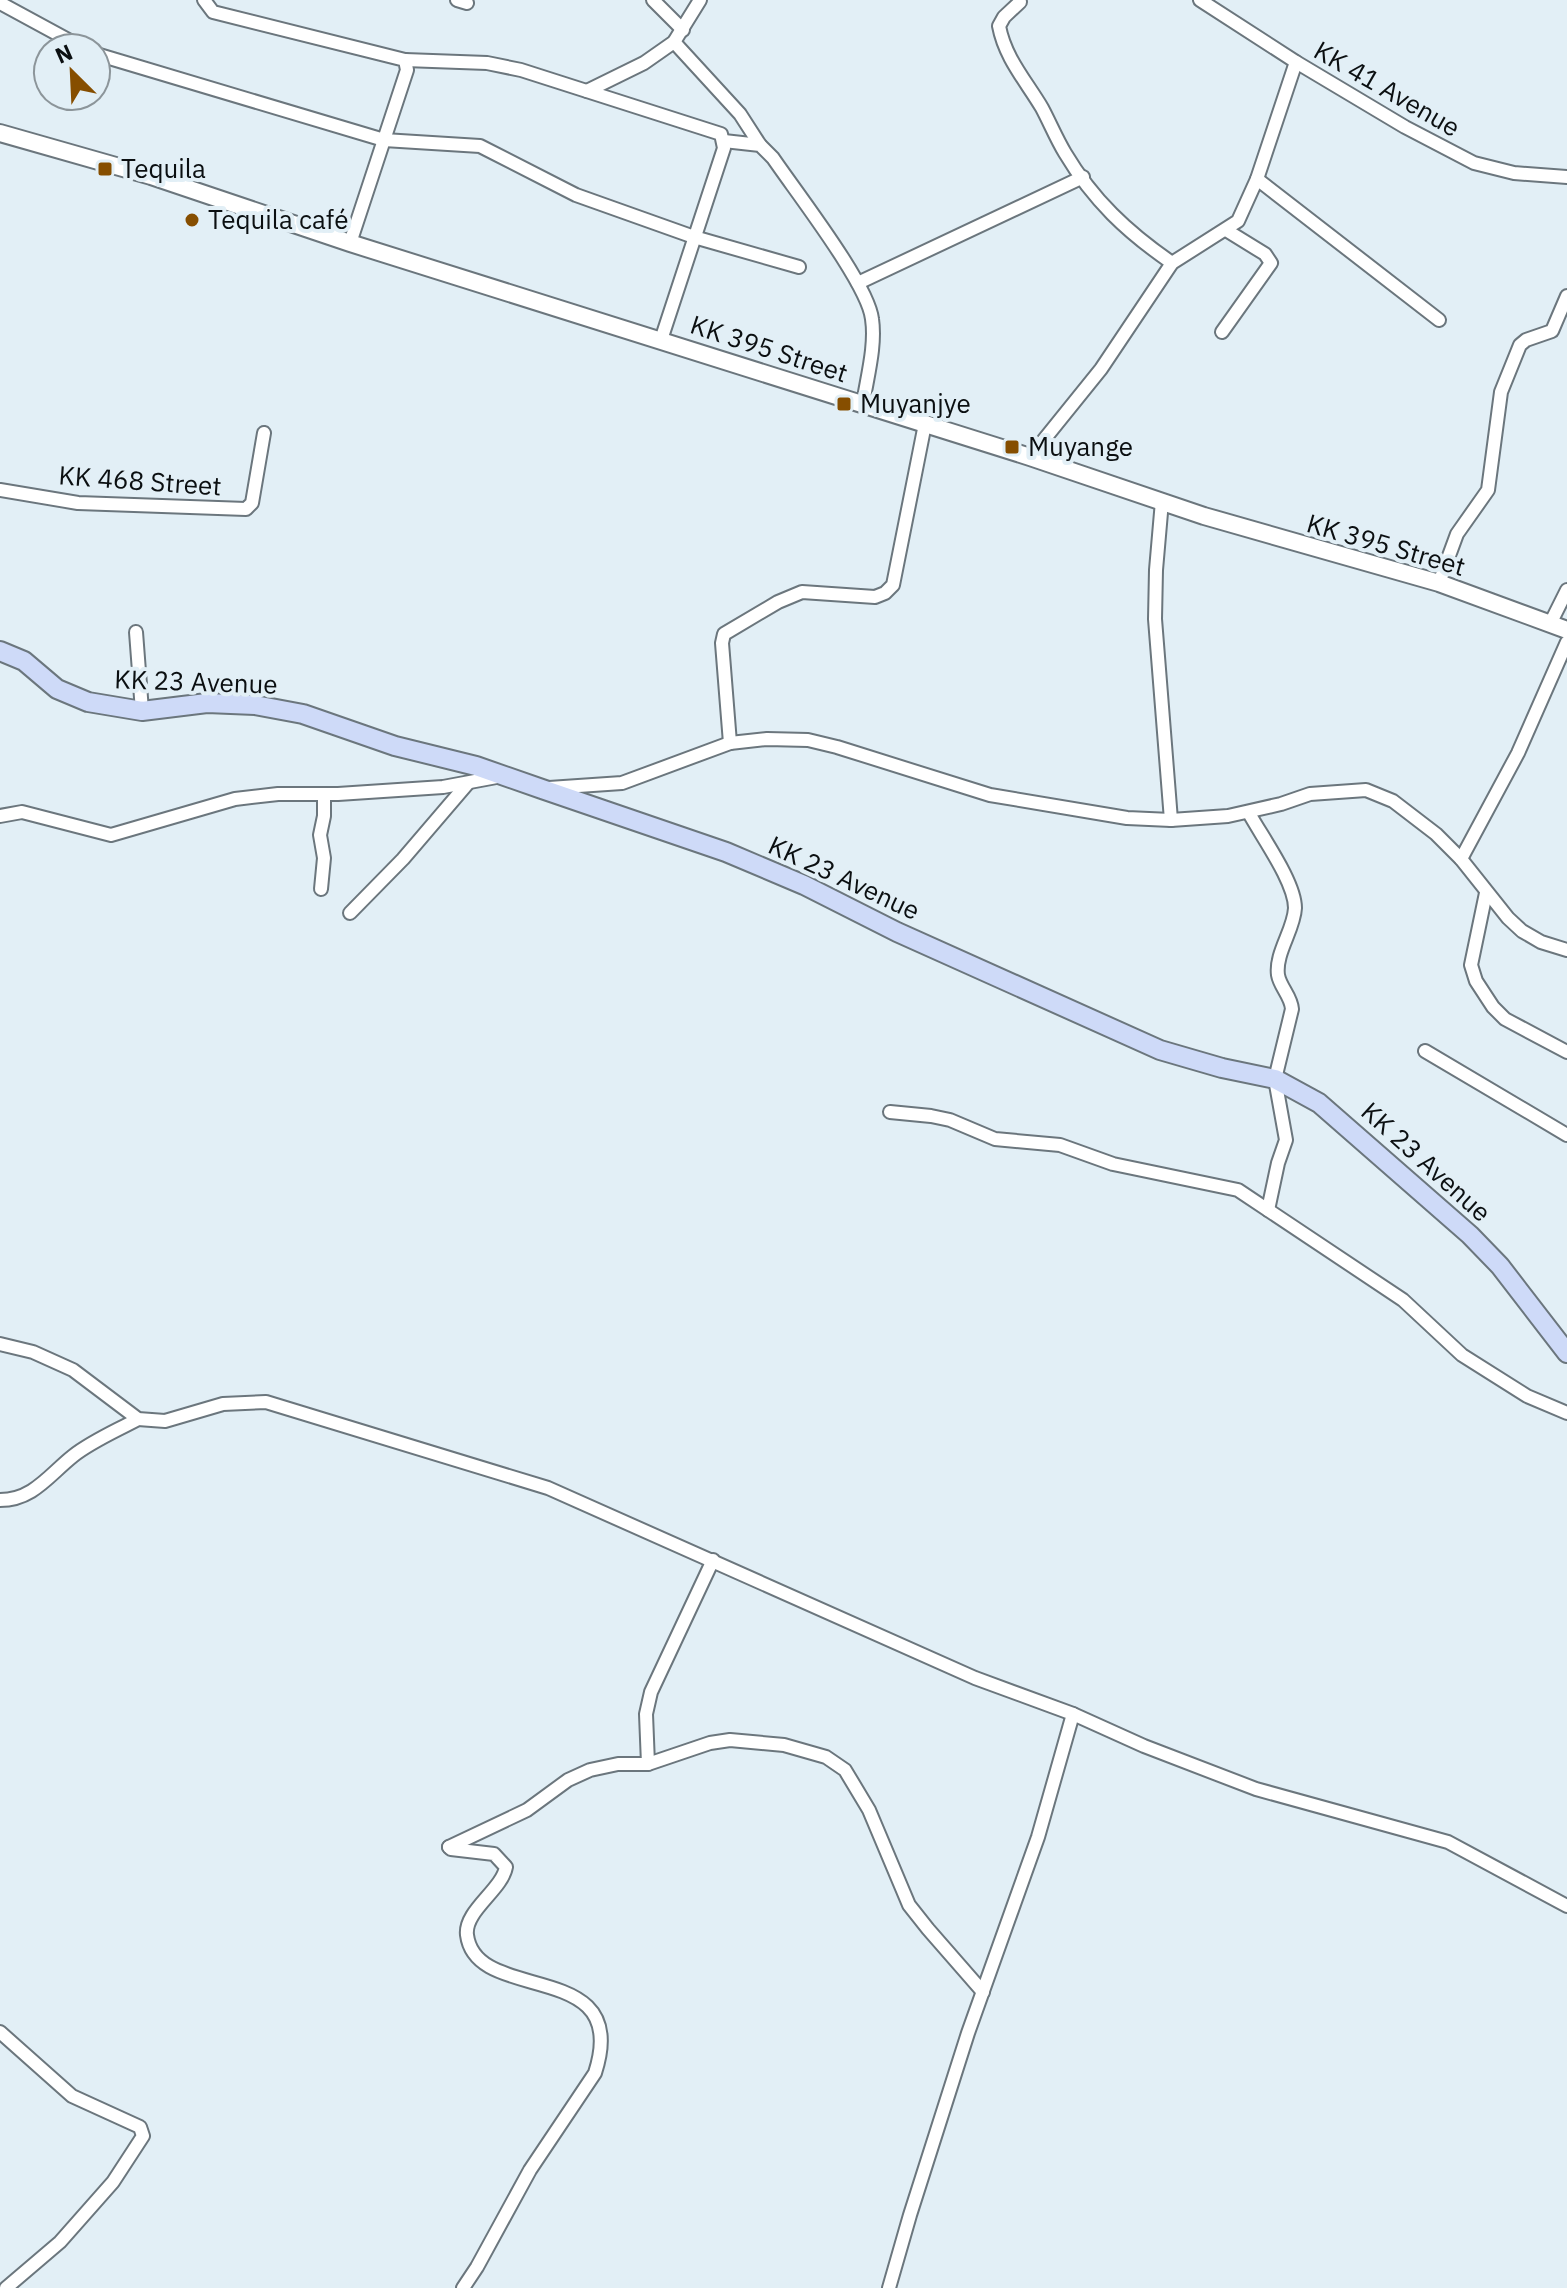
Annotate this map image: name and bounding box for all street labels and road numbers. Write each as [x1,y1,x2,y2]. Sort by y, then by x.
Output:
street label: KK 41 Avenue [1308,33,1467,144]
street label: KK 395 Street [686,307,852,389]
street label: KK 468 Street [57,457,223,503]
street label: KK 395 Street [1303,505,1469,583]
street label: KK 23 Avenue [114,661,278,701]
street label: KK 23 Avenue [763,827,926,927]
street label: KK 23 Avenue [1355,1094,1499,1229]

